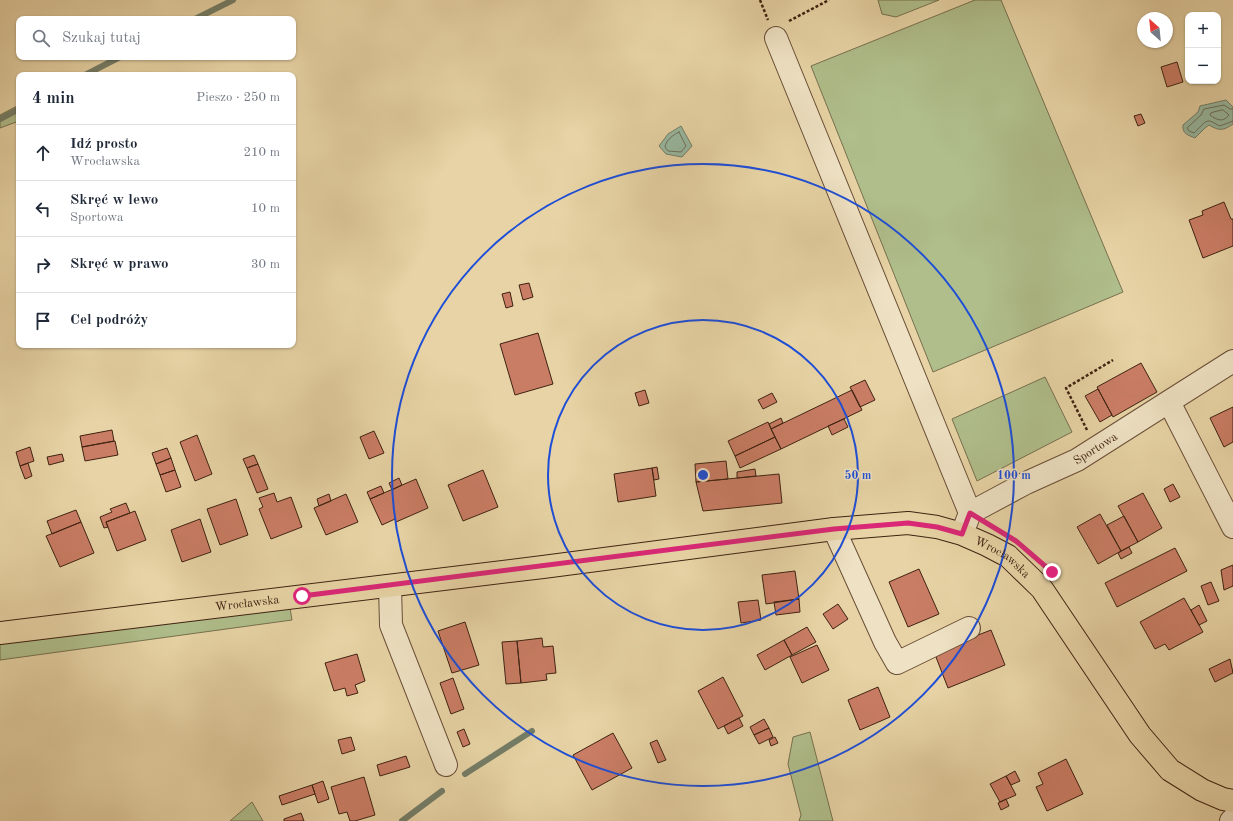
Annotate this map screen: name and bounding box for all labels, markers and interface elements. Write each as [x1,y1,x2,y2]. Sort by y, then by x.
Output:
north arrow [1137,12,1173,48]
map controls [1185,12,1221,84]
button: + [1185,12,1221,48]
search box [16,16,296,60]
icon: search [30,27,52,49]
text: Szukaj tutaj [62,31,141,46]
button: − [1185,48,1221,84]
text: 4 min [32,90,75,107]
text: Pieszo · 250 m [196,91,280,104]
text: Idź prosto [70,137,137,152]
icon: ahead [32,142,54,164]
text: 210 m [243,146,280,159]
text: Wrocławska [70,155,140,168]
text: Skręć w lewo [70,193,158,208]
icon: left [32,198,54,220]
text: 10 m [251,202,280,215]
text: Sportowa [70,211,123,224]
icon: right [32,254,54,276]
text: Skręć w prawo [70,257,169,272]
text: 30 m [251,258,280,271]
icon: arrive [32,310,54,332]
text: Cel podróży [70,313,148,328]
street label: Sportowa [1072,431,1120,468]
centre of rings [696,468,710,482]
text: 50 m [845,469,872,482]
text: 100 m [997,470,1031,482]
street label: Wrocławska [973,535,1032,581]
route end [1043,563,1061,581]
route start [293,587,311,605]
street label: Wrocławska [215,594,280,614]

